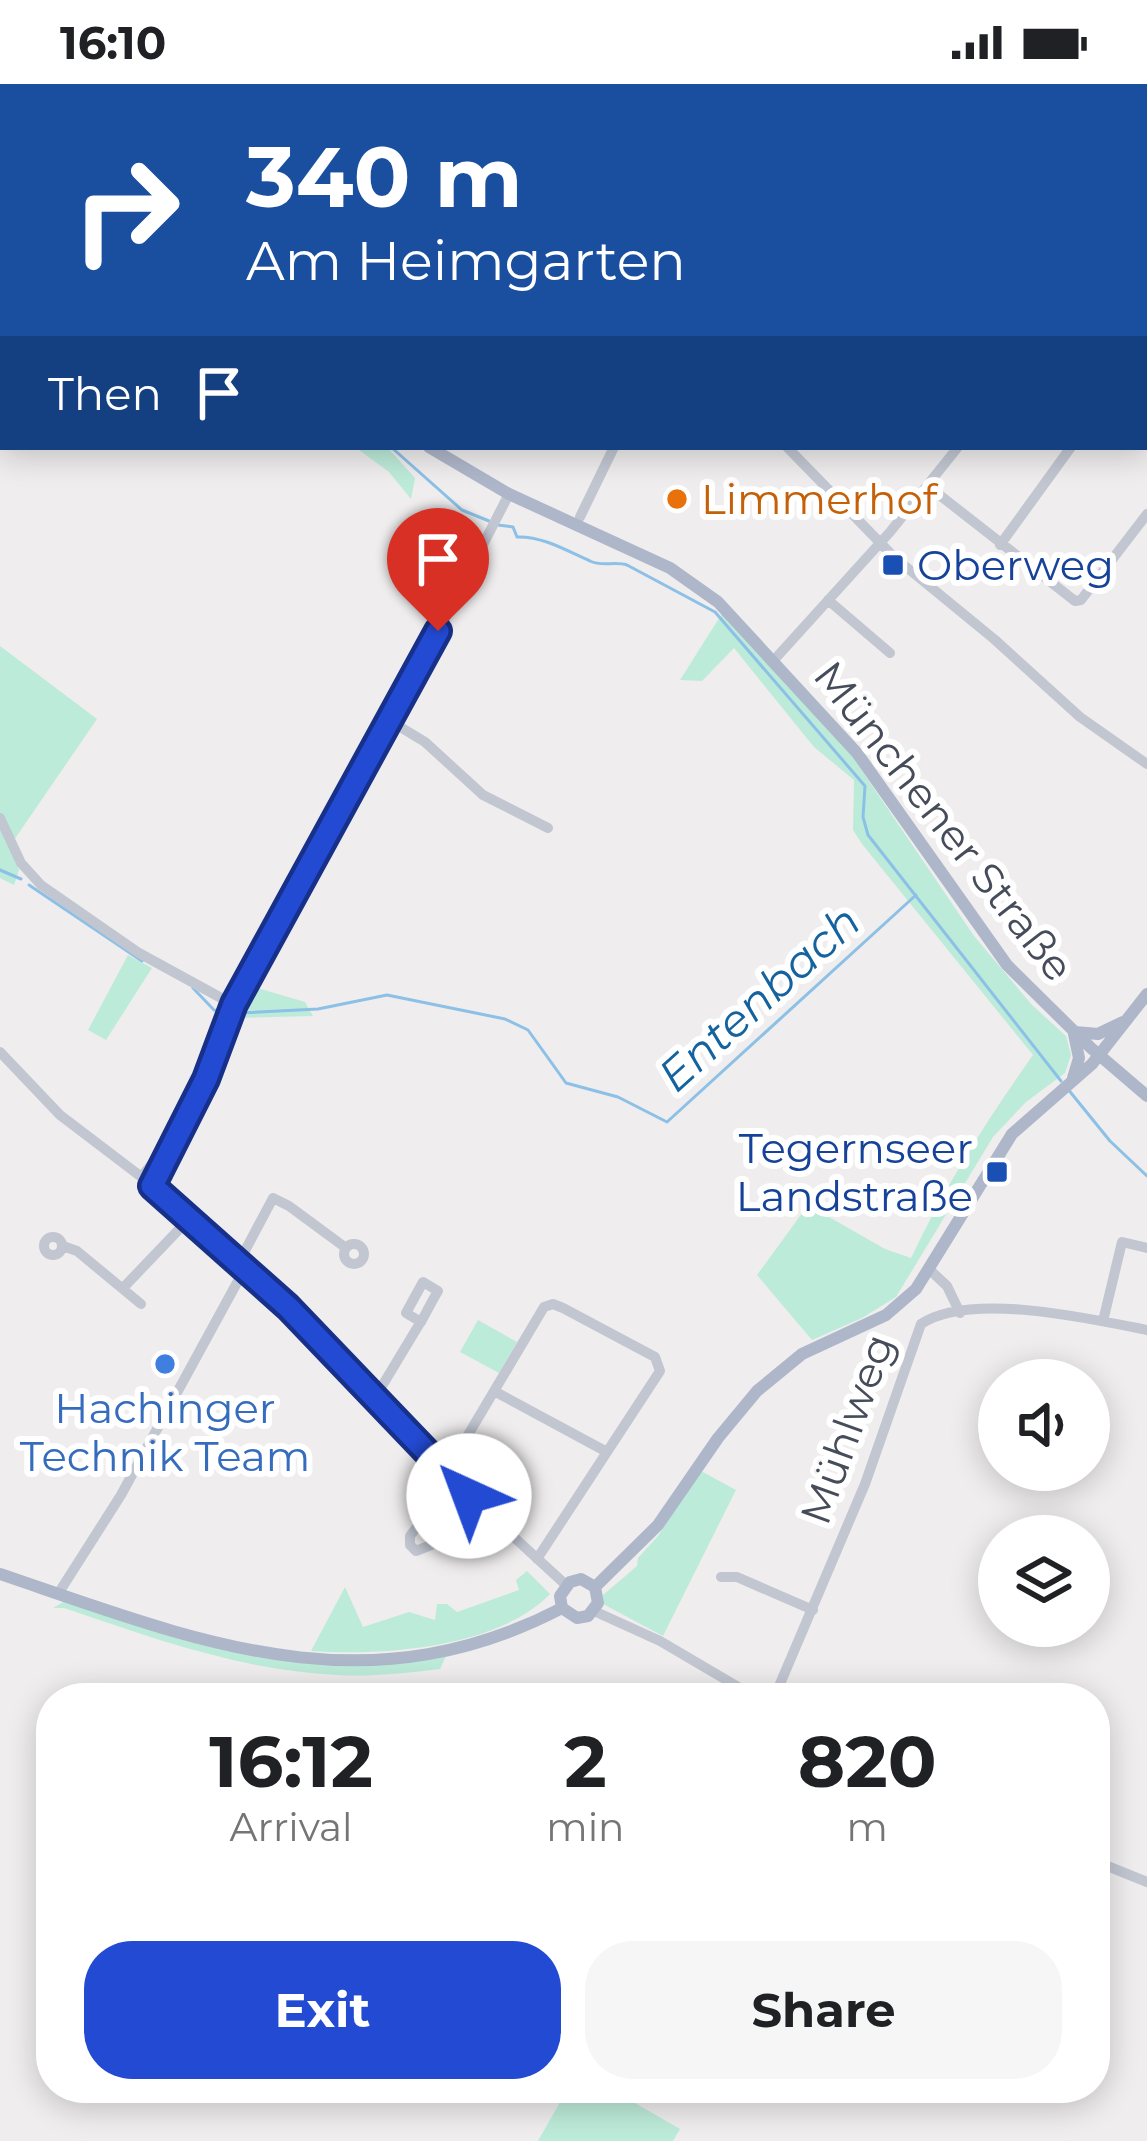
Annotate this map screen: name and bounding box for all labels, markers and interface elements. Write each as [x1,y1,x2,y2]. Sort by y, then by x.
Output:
text: 16:10 [60,15,166,70]
text: 340 m [246,126,523,228]
icon: right [48,132,204,288]
text: Am Heimgarten [246,228,686,294]
icon: arrive [186,360,252,426]
text: Then [48,366,162,421]
place label: Limmerhof [701,473,939,525]
marker: Limmerhof [664,486,690,512]
pin [387,508,489,631]
icon: arrive [405,526,471,592]
place label: Oberweg [917,539,1114,591]
marker: Oberweg [880,552,906,578]
street label: Münchener Straße [803,651,1085,991]
water label: Entenbach [647,893,871,1102]
place label: Tegernseer Landstraße [736,1122,973,1222]
marker: Tegernseer Landstraße [984,1159,1010,1185]
street label: Mühlweg [789,1327,905,1531]
marker: Hachinger Technik Team [152,1351,178,1377]
map controls [978,1359,1110,1647]
button: sound [978,1359,1110,1491]
place label: Hachinger Technik Team [20,1382,310,1482]
position arrow [406,1433,532,1559]
button: layers [978,1515,1110,1647]
text: 16:12 [209,1717,373,1805]
text: 2 [564,1717,607,1805]
text: 820 [798,1717,937,1805]
text: Arrival [230,1803,353,1851]
text: min [546,1803,624,1851]
text: m [847,1803,888,1851]
button: Exit [84,1941,561,2079]
button: Share [585,1941,1062,2079]

